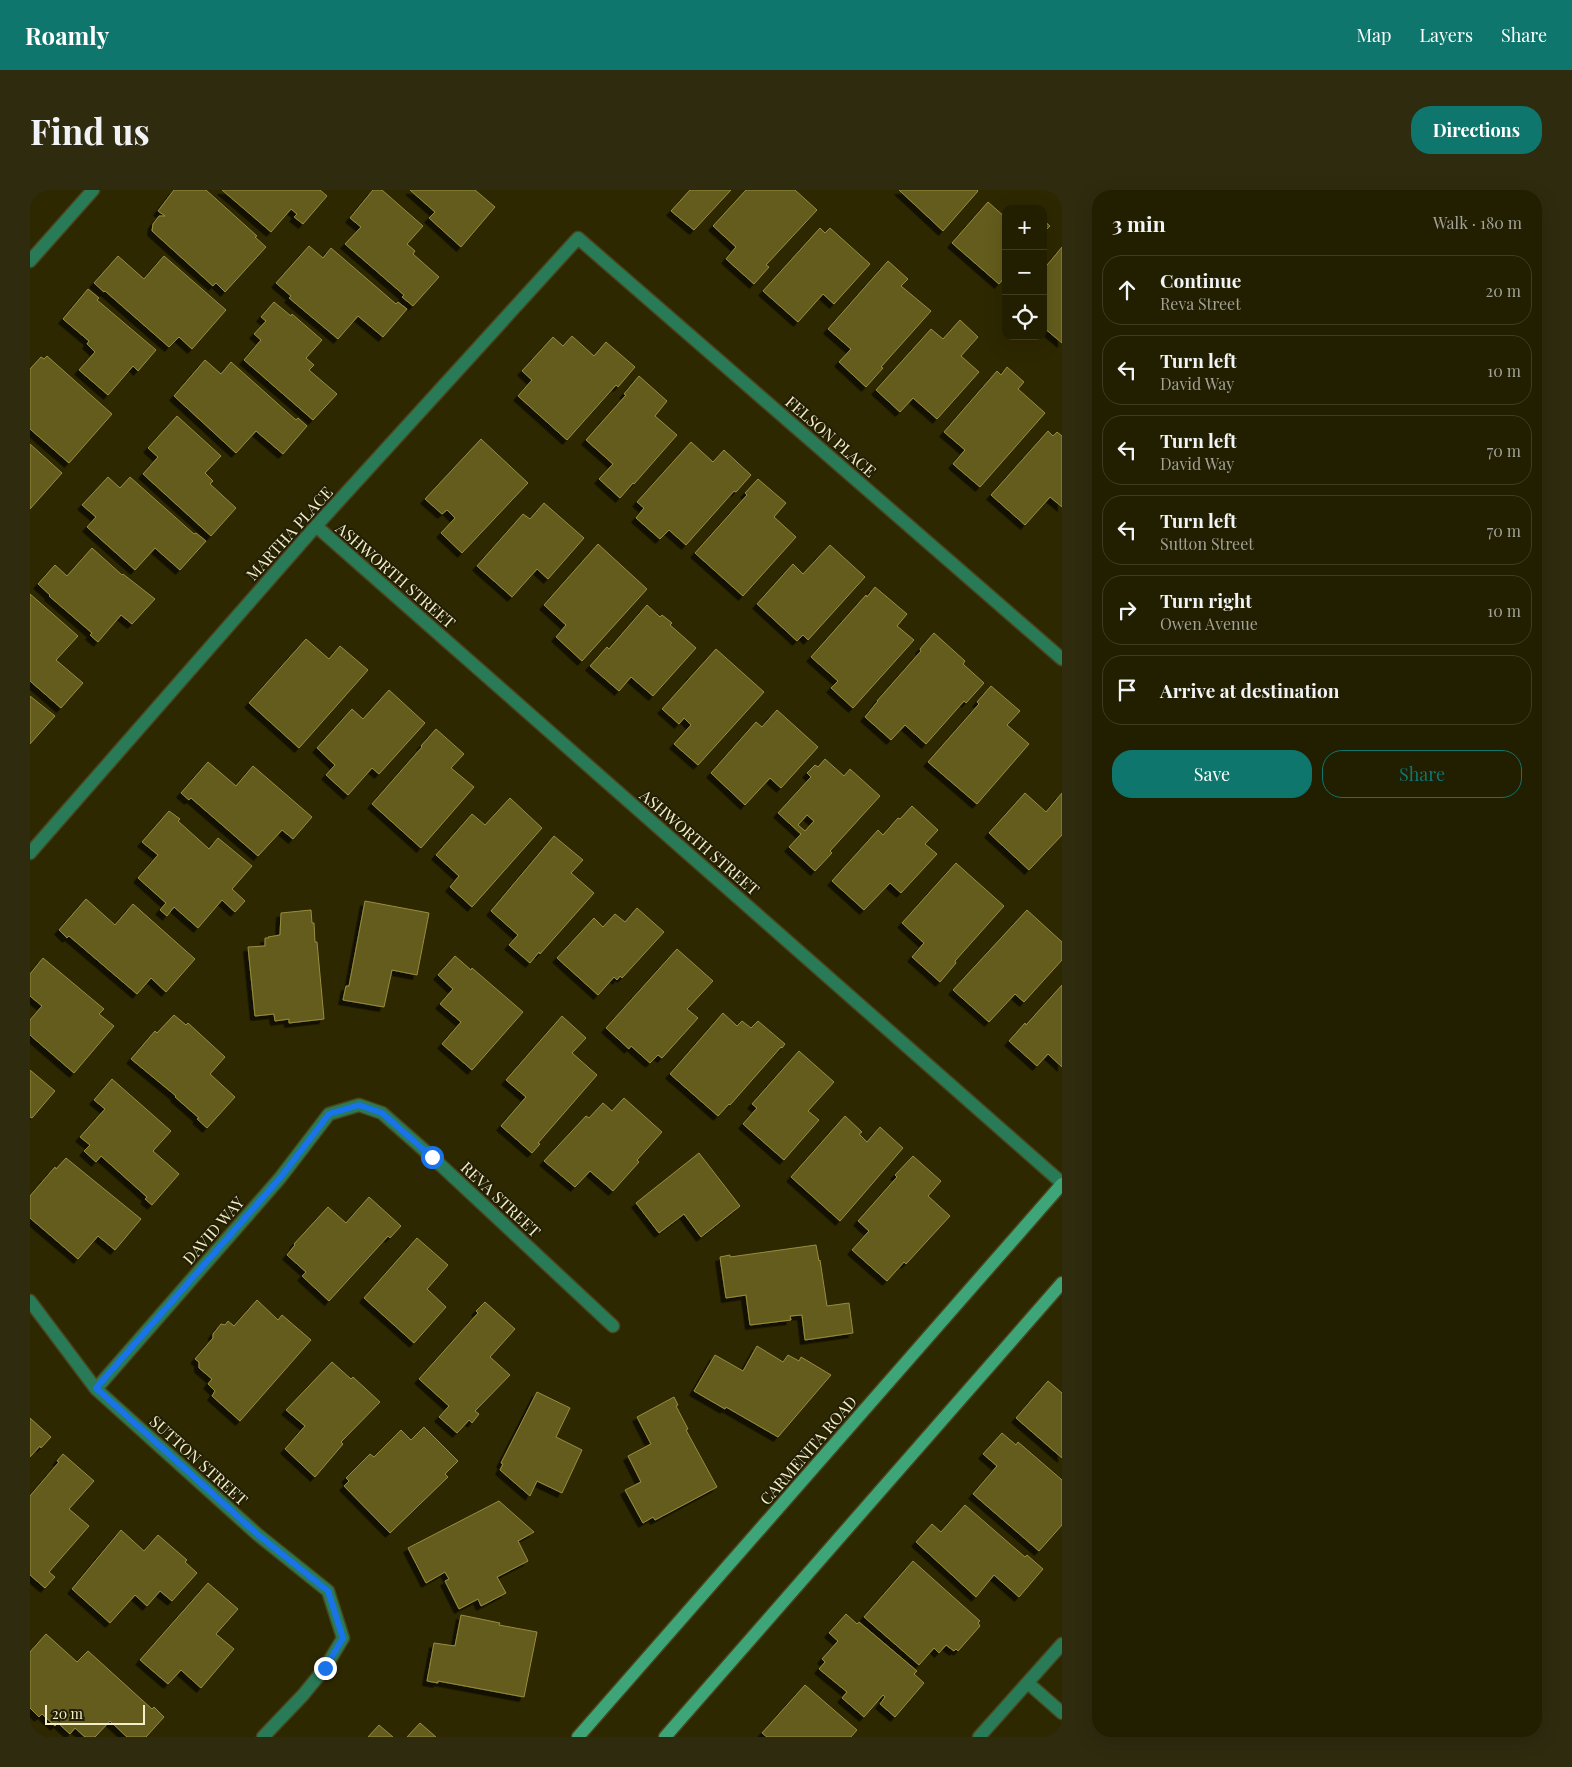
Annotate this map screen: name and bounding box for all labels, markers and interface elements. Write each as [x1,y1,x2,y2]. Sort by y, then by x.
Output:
text: Roamly [25,19,109,51]
text: Map [1356,23,1391,47]
text: Layers [1419,23,1473,47]
text: Share [1501,23,1547,47]
button: Directions [1411,106,1542,154]
text: Find us [30,107,150,154]
map controls [1002,205,1047,340]
button: + [1002,205,1047,250]
text: 3 min [1112,209,1166,237]
text: Walk · 180 m [1433,212,1522,233]
button: − [1002,250,1047,295]
text: Continue [1160,267,1241,293]
icon: ahead [1113,276,1141,304]
text: 20 m [1486,280,1521,301]
text: Reva Street [1160,293,1241,314]
button: locate [1002,295,1047,340]
text: Turn left [1160,347,1237,373]
icon: left [1113,356,1141,384]
text: 10 m [1487,360,1521,381]
text: David Way [1160,373,1234,394]
street label: FELSON PLACE [781,391,881,481]
text: Turn left [1160,427,1237,453]
icon: left [1113,436,1141,464]
text: 70 m [1487,440,1521,461]
text: David Way [1160,453,1234,474]
street label: MARTHA PLACE [241,482,337,584]
text: Turn left [1160,507,1237,533]
icon: left [1113,516,1141,544]
street label: ASHWORTH STREET [331,517,460,633]
text: 70 m [1487,520,1521,541]
text: Sutton Street [1160,533,1254,554]
text: Turn right [1160,587,1252,613]
icon: right [1113,596,1141,624]
text: 10 m [1487,600,1521,621]
text: Owen Avenue [1160,613,1258,634]
icon: arrive [1113,676,1141,704]
text: Arrive at destination [1160,677,1340,703]
button: Save [1112,750,1312,798]
button: Share [1322,750,1522,798]
street label: ASHWORTH STREET [635,784,764,900]
route start [421,1146,444,1169]
street label: REVA STREET [457,1157,545,1241]
street label: DAVID WAY [178,1191,249,1268]
street label: CARMENITA ROAD [755,1391,861,1509]
street label: SUTTON STREET [146,1410,252,1510]
route end [314,1657,337,1680]
scale bar [45,1702,145,1725]
text: 20 m [52,1704,83,1723]

